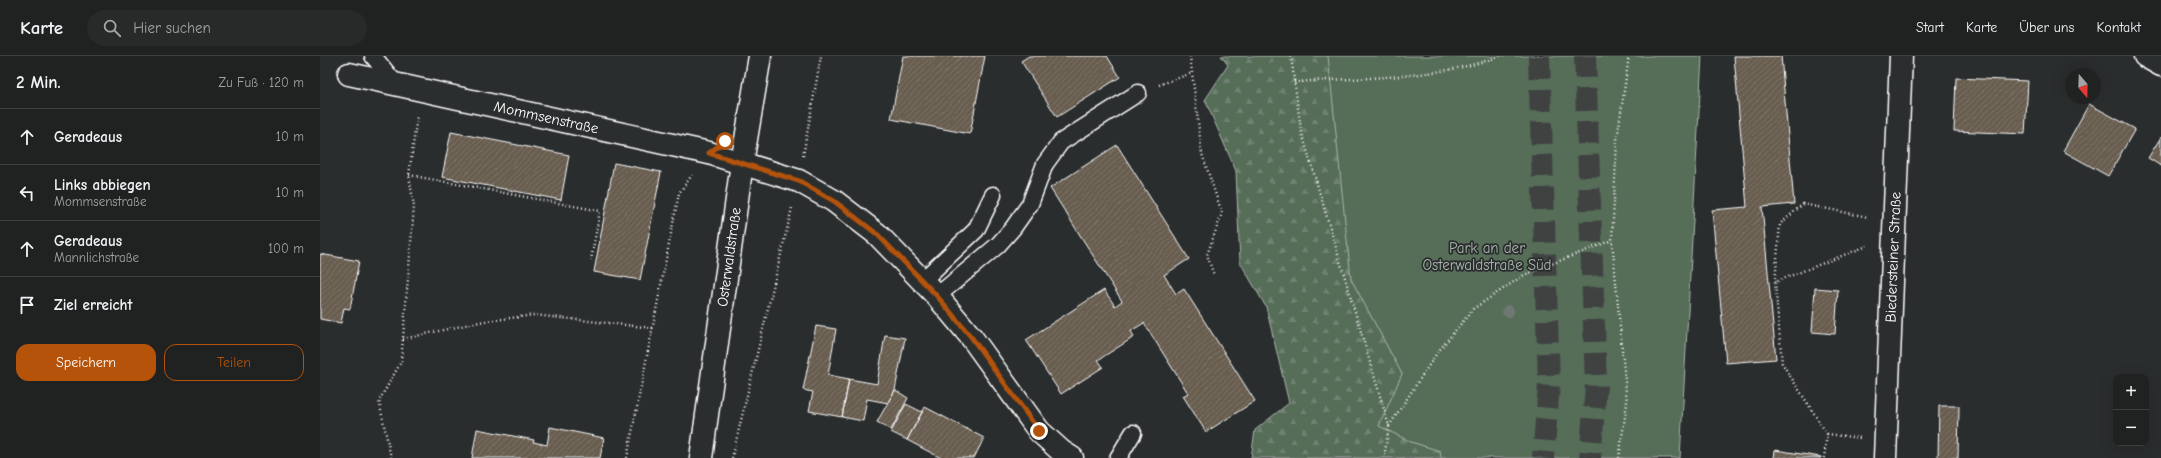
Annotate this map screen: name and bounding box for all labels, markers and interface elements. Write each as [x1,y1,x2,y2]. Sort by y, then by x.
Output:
search box [87,10,367,46]
text: Karte [20,17,63,39]
icon: search [101,17,123,39]
text: Hier suchen [133,19,211,37]
text: Start [1916,19,1944,36]
text: Karte [1966,19,1997,36]
text: Über uns [2019,19,2074,36]
text: Kontakt [2096,19,2141,36]
north arrow [2065,68,2101,104]
text: 2 Min. [16,73,61,92]
text: Zu Fuß · 120 m [219,75,304,90]
street label: Mommsenstraße [492,97,601,138]
icon: ahead [16,126,38,148]
text: Geradeaus [54,128,122,146]
text: 10 m [276,129,304,144]
route start [716,132,734,150]
text: Links abbiegen [54,176,151,194]
icon: left [16,182,38,204]
text: 10 m [276,185,304,200]
street label: Biedersteiner Straße [1881,191,1905,323]
text: Mommsenstraße [54,194,146,209]
street label: Osterwaldstraße [713,206,745,308]
text: Geradeaus [54,232,122,250]
icon: ahead [16,238,38,260]
park label: Park an der Osterwaldstraße Süd [1422,239,1552,274]
text: 100 m [268,241,304,256]
text: Mannlichstraße [54,250,139,265]
icon: arrive [16,294,38,316]
text: Ziel erreicht [54,296,132,314]
button: Speichern [16,344,156,381]
button: Teilen [164,344,304,381]
map controls [2113,374,2149,446]
button: + [2113,374,2149,410]
button: − [2113,410,2149,446]
route end [1030,422,1048,440]

